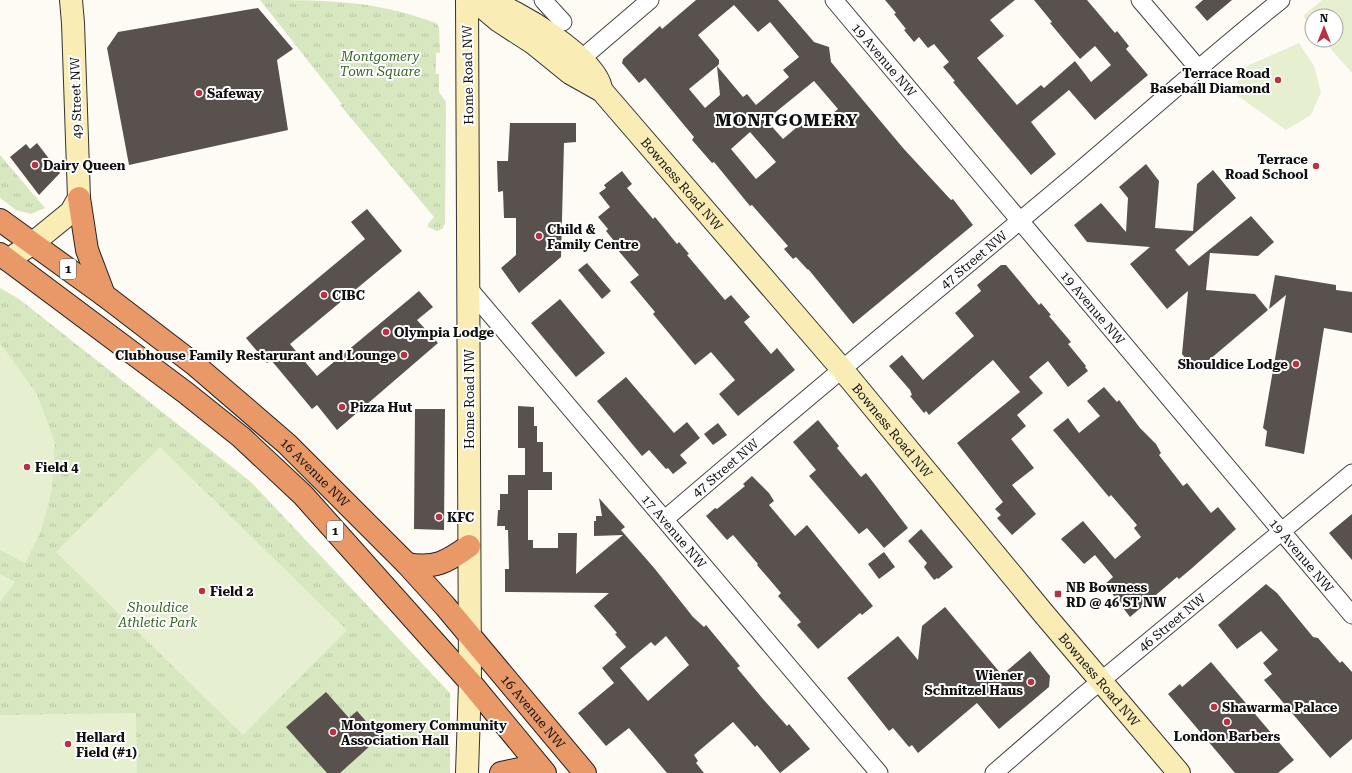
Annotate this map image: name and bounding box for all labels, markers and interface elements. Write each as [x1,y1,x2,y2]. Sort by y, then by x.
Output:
north arrow [1304,8,1344,48]
text: N [1320,12,1329,25]
street label: 19 Avenue NW [849,20,920,100]
street label: Home Road NW [460,24,476,125]
park label: Montgomery Town Square [340,49,421,79]
street label: 49 Street NW [67,56,85,139]
place label: Terrace Road Baseball Diamond [1150,66,1270,96]
marker: Terrace Road Baseball Diamond [1273,75,1283,85]
place label: Safeway [207,86,262,101]
marker: Safeway [194,88,204,98]
district label: MONTGOMERY [715,110,859,130]
street label: Bowness Road NW [638,134,727,234]
place label: Terrace Road School [1225,152,1309,182]
place label: Dairy Queen [43,158,126,173]
marker: Dairy Queen [30,160,40,170]
marker: Terrace Road School [1311,161,1321,171]
place label: Child & Family Centre [547,222,639,252]
street label: 47 Street NW [937,227,1010,292]
marker: Child & Family Centre [534,231,544,241]
road number: 1 [60,259,76,279]
street label: 19 Avenue NW [1058,268,1129,348]
place label: CIBC [332,288,365,303]
marker: CIBC [319,290,329,300]
place label: Olympia Lodge [394,325,494,340]
marker: Olympia Lodge [381,327,391,337]
place label: Clubhouse Family Restarurant and Lounge [115,348,396,363]
street label: Home Road NW [462,348,477,449]
marker: Clubhouse Family Restarurant and Lounge [399,350,409,360]
place label: Shouldice Lodge [1178,357,1288,372]
marker: Shouldice Lodge [1291,359,1301,369]
street label: Bowness Road NW [849,380,936,481]
place label: Pizza Hut [350,400,413,415]
marker: Pizza Hut [337,402,347,412]
street label: 16 Avenue NW [278,434,353,510]
street label: 47 Street NW [689,435,762,500]
place label: Field 4 [35,460,79,475]
marker: Field 4 [22,462,32,472]
street label: 17 Avenue NW [639,491,710,572]
place label: KFC [447,510,474,525]
marker: KFC [434,512,444,522]
street label: 19 Avenue NW [1267,515,1337,596]
road number: 1 [327,521,343,541]
place label: NB Bowness RD @ 46 ST NW [1066,580,1167,610]
place label: Field 2 [210,584,254,599]
marker: Field 2 [197,586,207,596]
marker: NB Bowness RD @ 46 ST NW [1053,589,1063,599]
street label: 46 Street NW [1135,590,1209,654]
park label: Shouldice Athletic Park [118,600,198,630]
street label: Bowness Road NW [1056,630,1144,730]
place label: Wiener Schnitzel Haus [924,668,1023,698]
street label: 16 Avenue NW [498,671,569,752]
marker: Wiener Schnitzel Haus [1026,677,1036,687]
place label: Shawarma Palace [1222,700,1338,715]
marker: Shawarma Palace [1209,702,1219,712]
marker: London Barbers [1222,717,1232,727]
place label: Montgomery Community Association Hall [341,718,507,748]
marker: Montgomery Community Association Hall [328,727,338,737]
place label: London Barbers [1174,729,1280,744]
place label: Hellard Field (#1) [76,730,137,760]
marker: Hellard Field (#1) [63,739,73,749]

